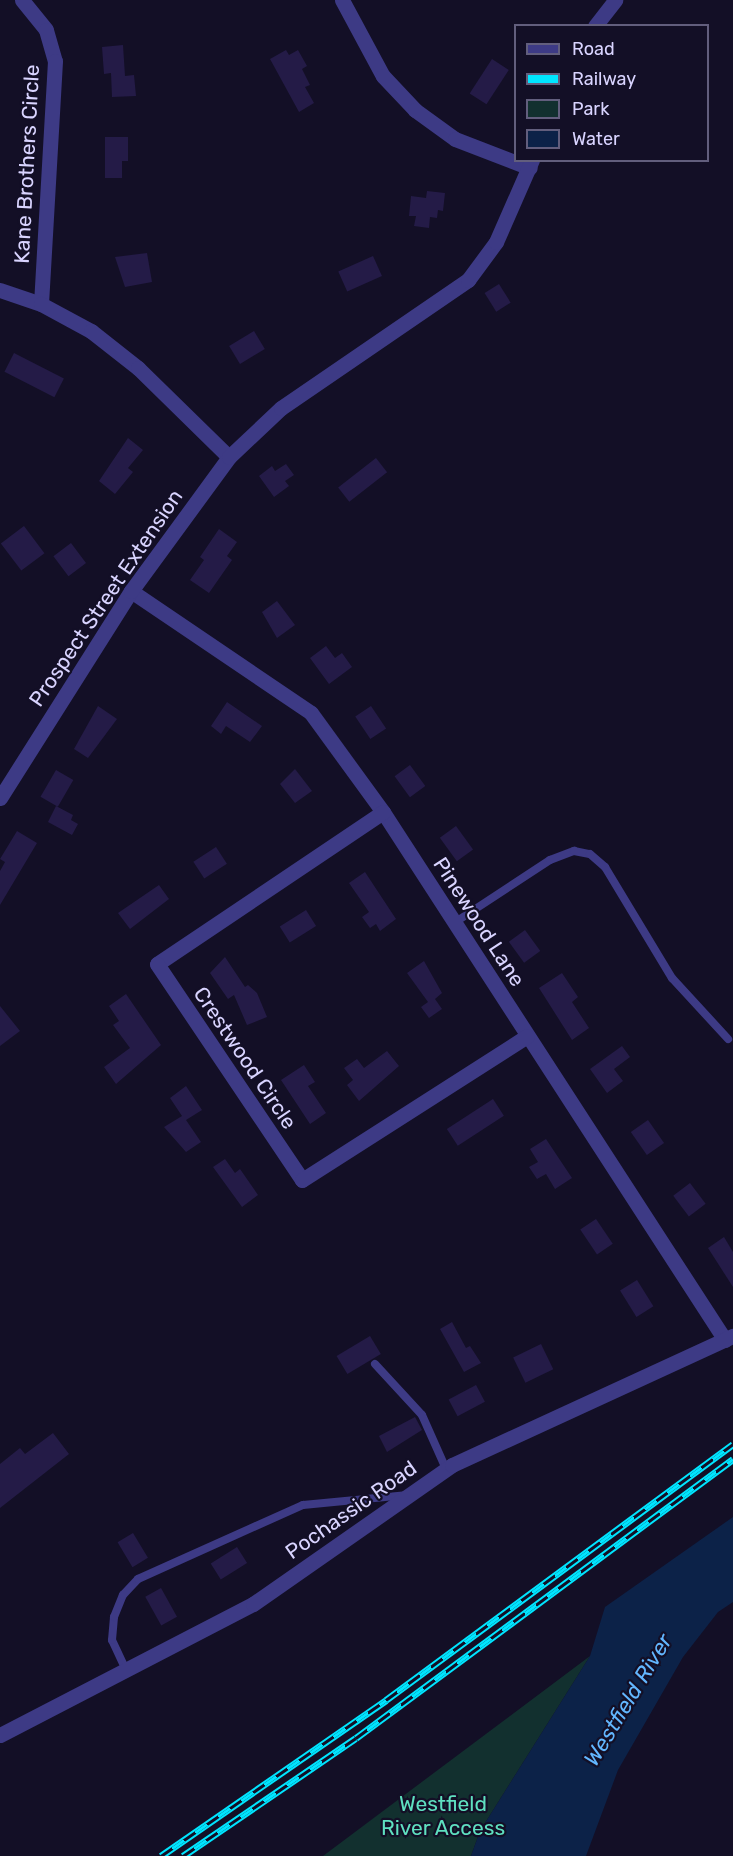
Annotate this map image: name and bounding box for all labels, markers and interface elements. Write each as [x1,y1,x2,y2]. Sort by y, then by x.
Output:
legend [514,24,709,162]
text: Road [572,38,615,60]
street label: Kane Brothers Circle [9,64,45,264]
text: Railway [572,68,636,90]
text: Park [572,98,609,120]
text: Water [572,128,620,150]
street label: Prospect Street Extension [24,485,188,711]
street label: Pinewood Lane [428,853,530,991]
street label: Crestwood Circle [188,982,302,1134]
street label: Pochassic Road [281,1455,421,1565]
water label: Westfield River [578,1629,678,1771]
park label: Westfield River Access [380,1791,506,1841]

